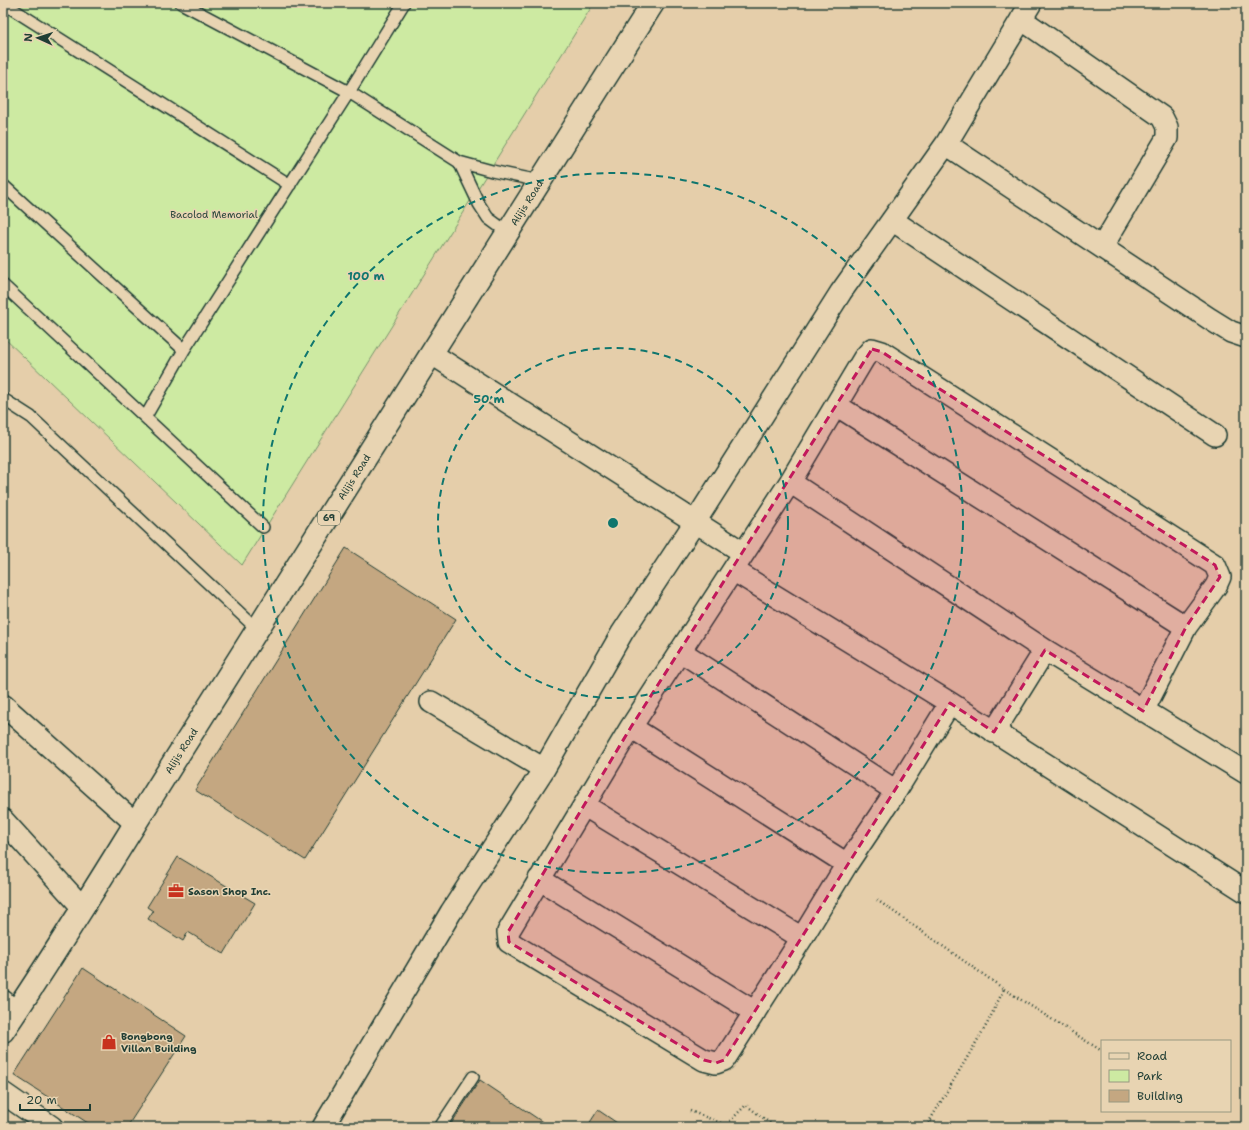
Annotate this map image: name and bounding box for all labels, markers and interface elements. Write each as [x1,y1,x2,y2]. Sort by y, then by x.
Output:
north arrow [18,18,58,58]
text: N [21,32,36,42]
street label: Alijis Road [507,177,546,228]
park label: Bacolod Memorial [170,208,258,221]
text: 100 m [348,268,385,284]
text: 50 m [474,391,505,407]
street label: Alijis Road [334,451,373,502]
road number: 69 [318,511,340,525]
centre of rings [606,516,620,530]
street label: Alijis Road [162,725,201,776]
office icon: Sason Shop Inc. [167,882,185,900]
place label: Sason Shop Inc. [188,885,271,898]
place label: Bongbong Villan Building [121,1030,197,1055]
shop icon: Bongbong Villan Building [100,1033,118,1051]
legend [1101,1040,1231,1112]
text: Road [1137,1048,1168,1064]
text: Park [1137,1068,1163,1084]
scale bar [20,1086,90,1112]
text: Building [1137,1088,1183,1104]
text: 20 m [26,1092,57,1108]

